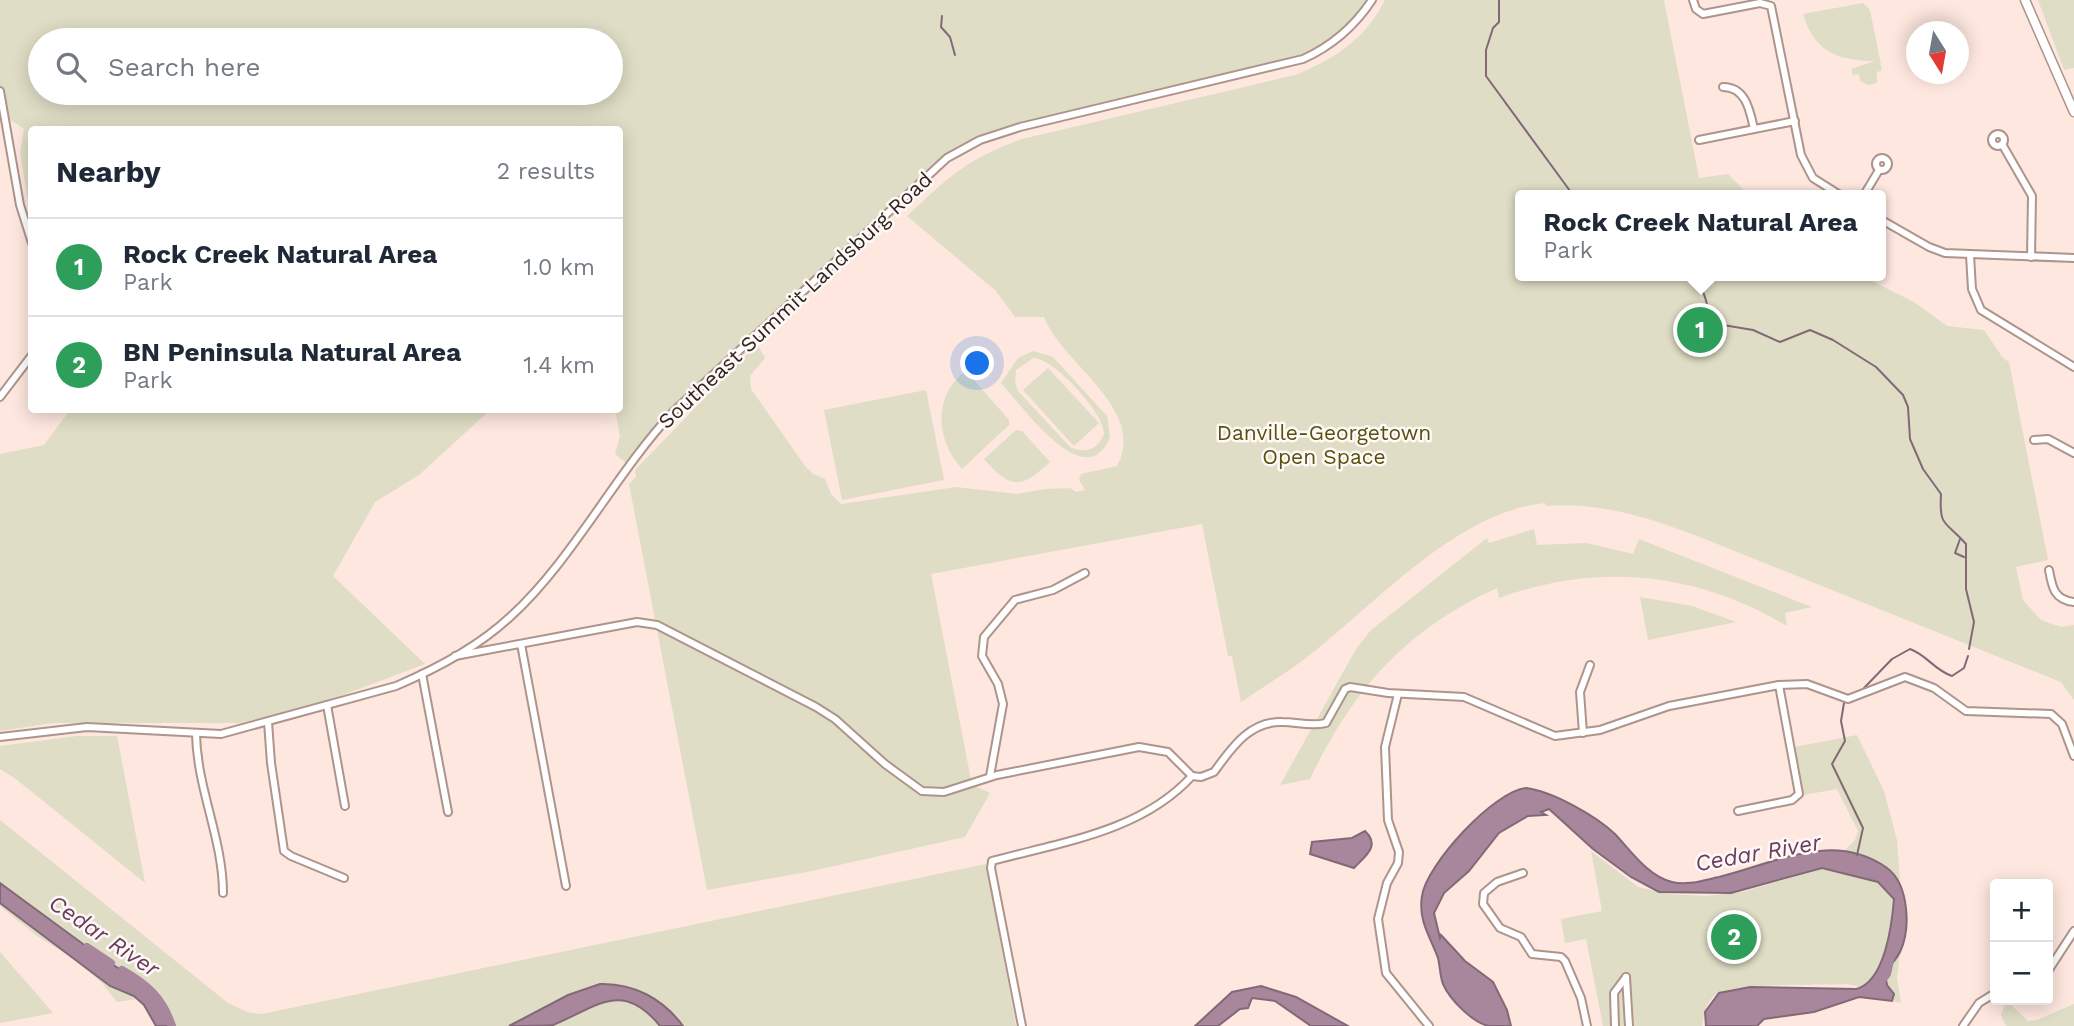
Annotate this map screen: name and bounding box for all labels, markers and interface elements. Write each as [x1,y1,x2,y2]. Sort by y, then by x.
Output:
north arrow [1906,21,1969,84]
search box [28,28,623,105]
icon: search [52,48,90,86]
text: Search here [108,52,260,82]
text: Nearby [56,154,161,189]
text: 2 results [497,158,595,185]
street label: Southeast Summit Landsburg Road [653,166,937,434]
popup [1515,190,1886,281]
text: Rock Creek Natural Area [1543,207,1858,237]
text: Park [1543,237,1593,264]
text: Rock Creek Natural Area [123,239,437,269]
text: 1 [74,254,84,281]
text: 1.0 km [523,254,595,281]
text: Park [123,269,172,296]
pin: 1 [1677,304,1723,356]
text: BN Peninsula Natural Area [123,337,461,367]
your location [960,346,994,380]
text: 2 [72,352,86,379]
text: 1.4 km [523,352,595,379]
text: Park [123,367,172,394]
park label: Danville-Georgetown Open Space [1217,420,1431,469]
water label: Cedar River [1693,828,1824,877]
map controls [1990,879,2053,1005]
button: + [1990,879,2053,942]
water label: Cedar River [44,889,165,983]
pin: 2 [1711,911,1757,963]
button: − [1990,942,2053,1005]

